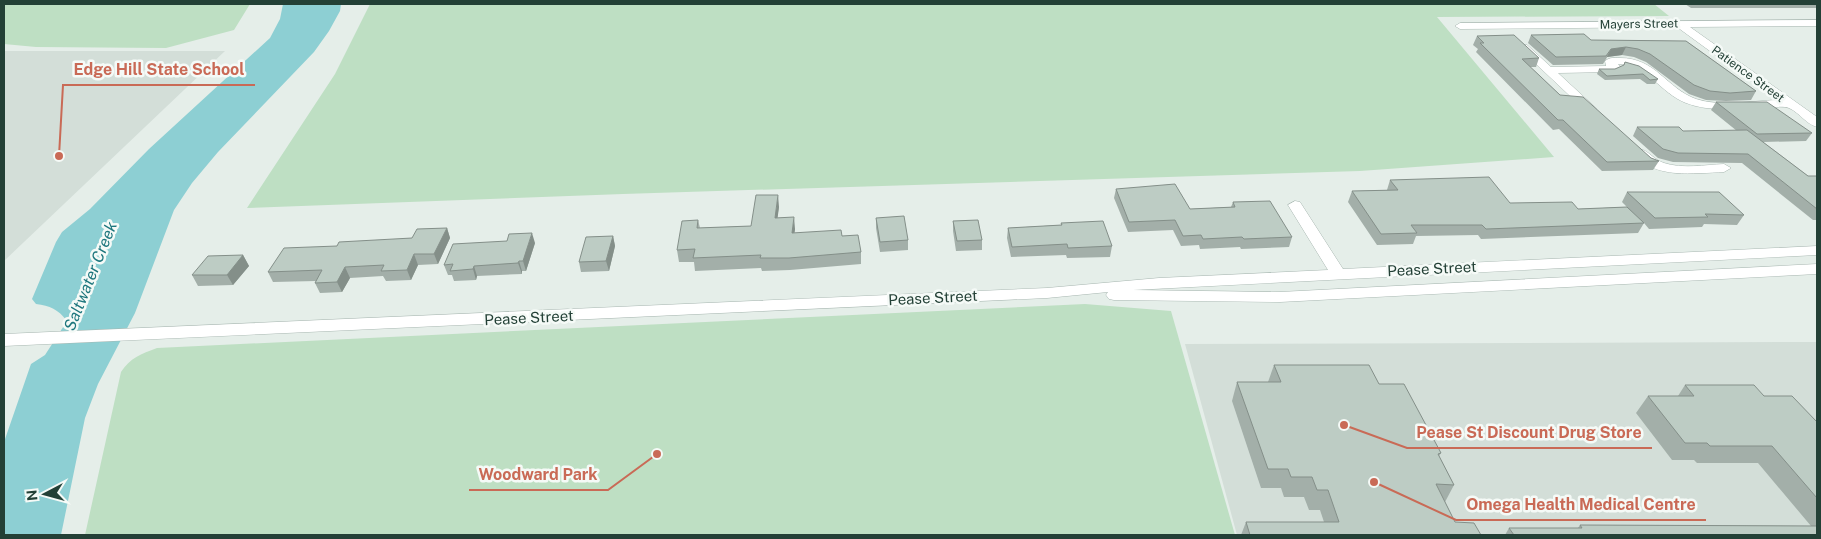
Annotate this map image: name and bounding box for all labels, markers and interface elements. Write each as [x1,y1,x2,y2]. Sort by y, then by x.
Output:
street label: Mayers Street [1599,16,1679,32]
street label: Patience Street [1709,43,1787,105]
callout: Edge Hill State School [63,54,255,85]
text: Edge Hill State School [73,60,245,79]
water label: Saltwater Creek [60,219,121,334]
street label: Pease Street [1387,258,1477,279]
street label: Pease Street [888,287,978,308]
street label: Pease Street [484,307,574,328]
callout: Pease St Discount Drug Store [1407,417,1652,448]
text: Pease St Discount Drug Store [1416,423,1642,442]
callout: Woodward Park [469,459,608,490]
text: Woodward Park [478,465,598,484]
north arrow [20,469,70,519]
text: N [24,489,41,502]
callout: Omega Health Medical Centre [1456,489,1706,520]
text: Omega Health Medical Centre [1466,495,1696,514]

